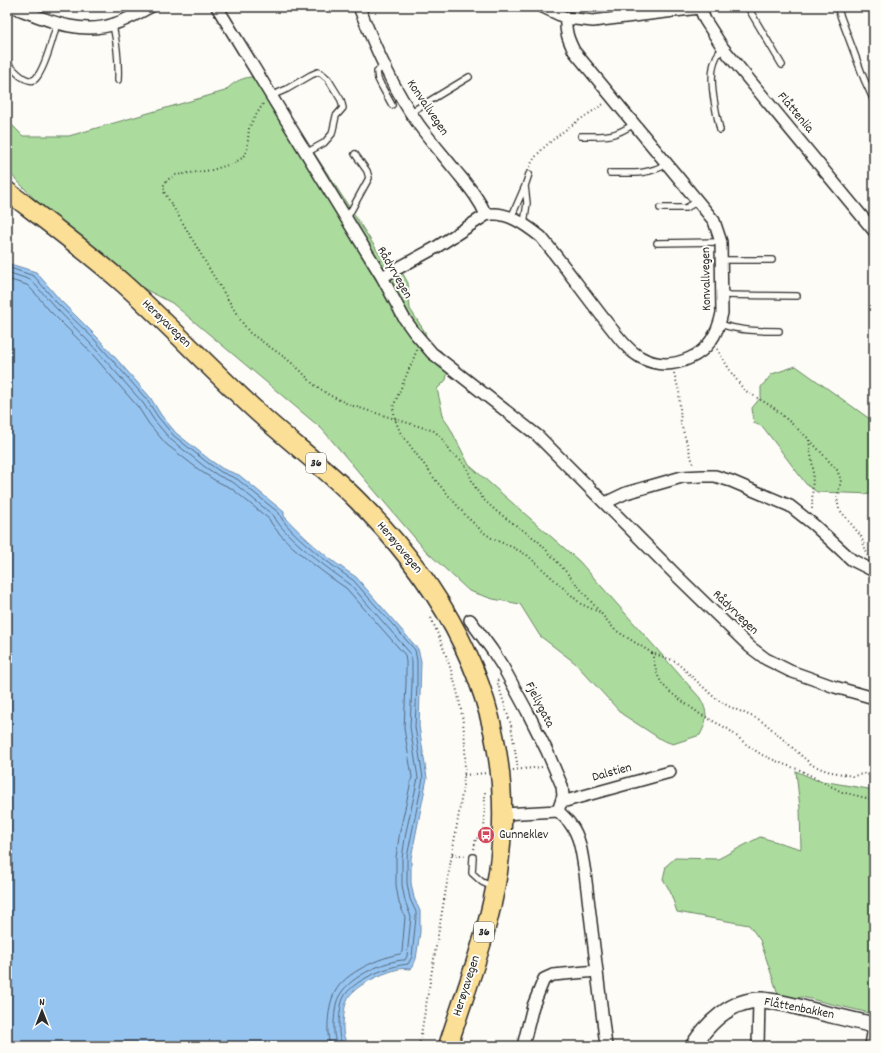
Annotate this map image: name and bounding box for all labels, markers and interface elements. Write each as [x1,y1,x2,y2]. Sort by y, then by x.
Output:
street label: Konvallvegen [401,76,453,140]
street label: Flåttenlia [772,88,818,138]
street label: Rådyrvegen [371,243,417,303]
street label: Konvallvegen [697,247,717,311]
street label: Herøyavegen [137,295,195,353]
road number: 36 [306,453,326,473]
street label: Herøyavegen [371,518,427,578]
street label: Rådyrvegen [708,586,762,640]
street label: Fjellygata [519,679,559,732]
street label: Dalstien [590,759,634,787]
bus stop icon: Gunneklev [476,825,496,845]
place label: Gunneklev [499,826,549,845]
road number: 36 [474,922,494,942]
street label: Herøyavegen [448,953,486,1019]
north arrow [22,991,62,1031]
street label: Flåttenbakken [762,993,836,1025]
text: N [39,995,45,1011]

